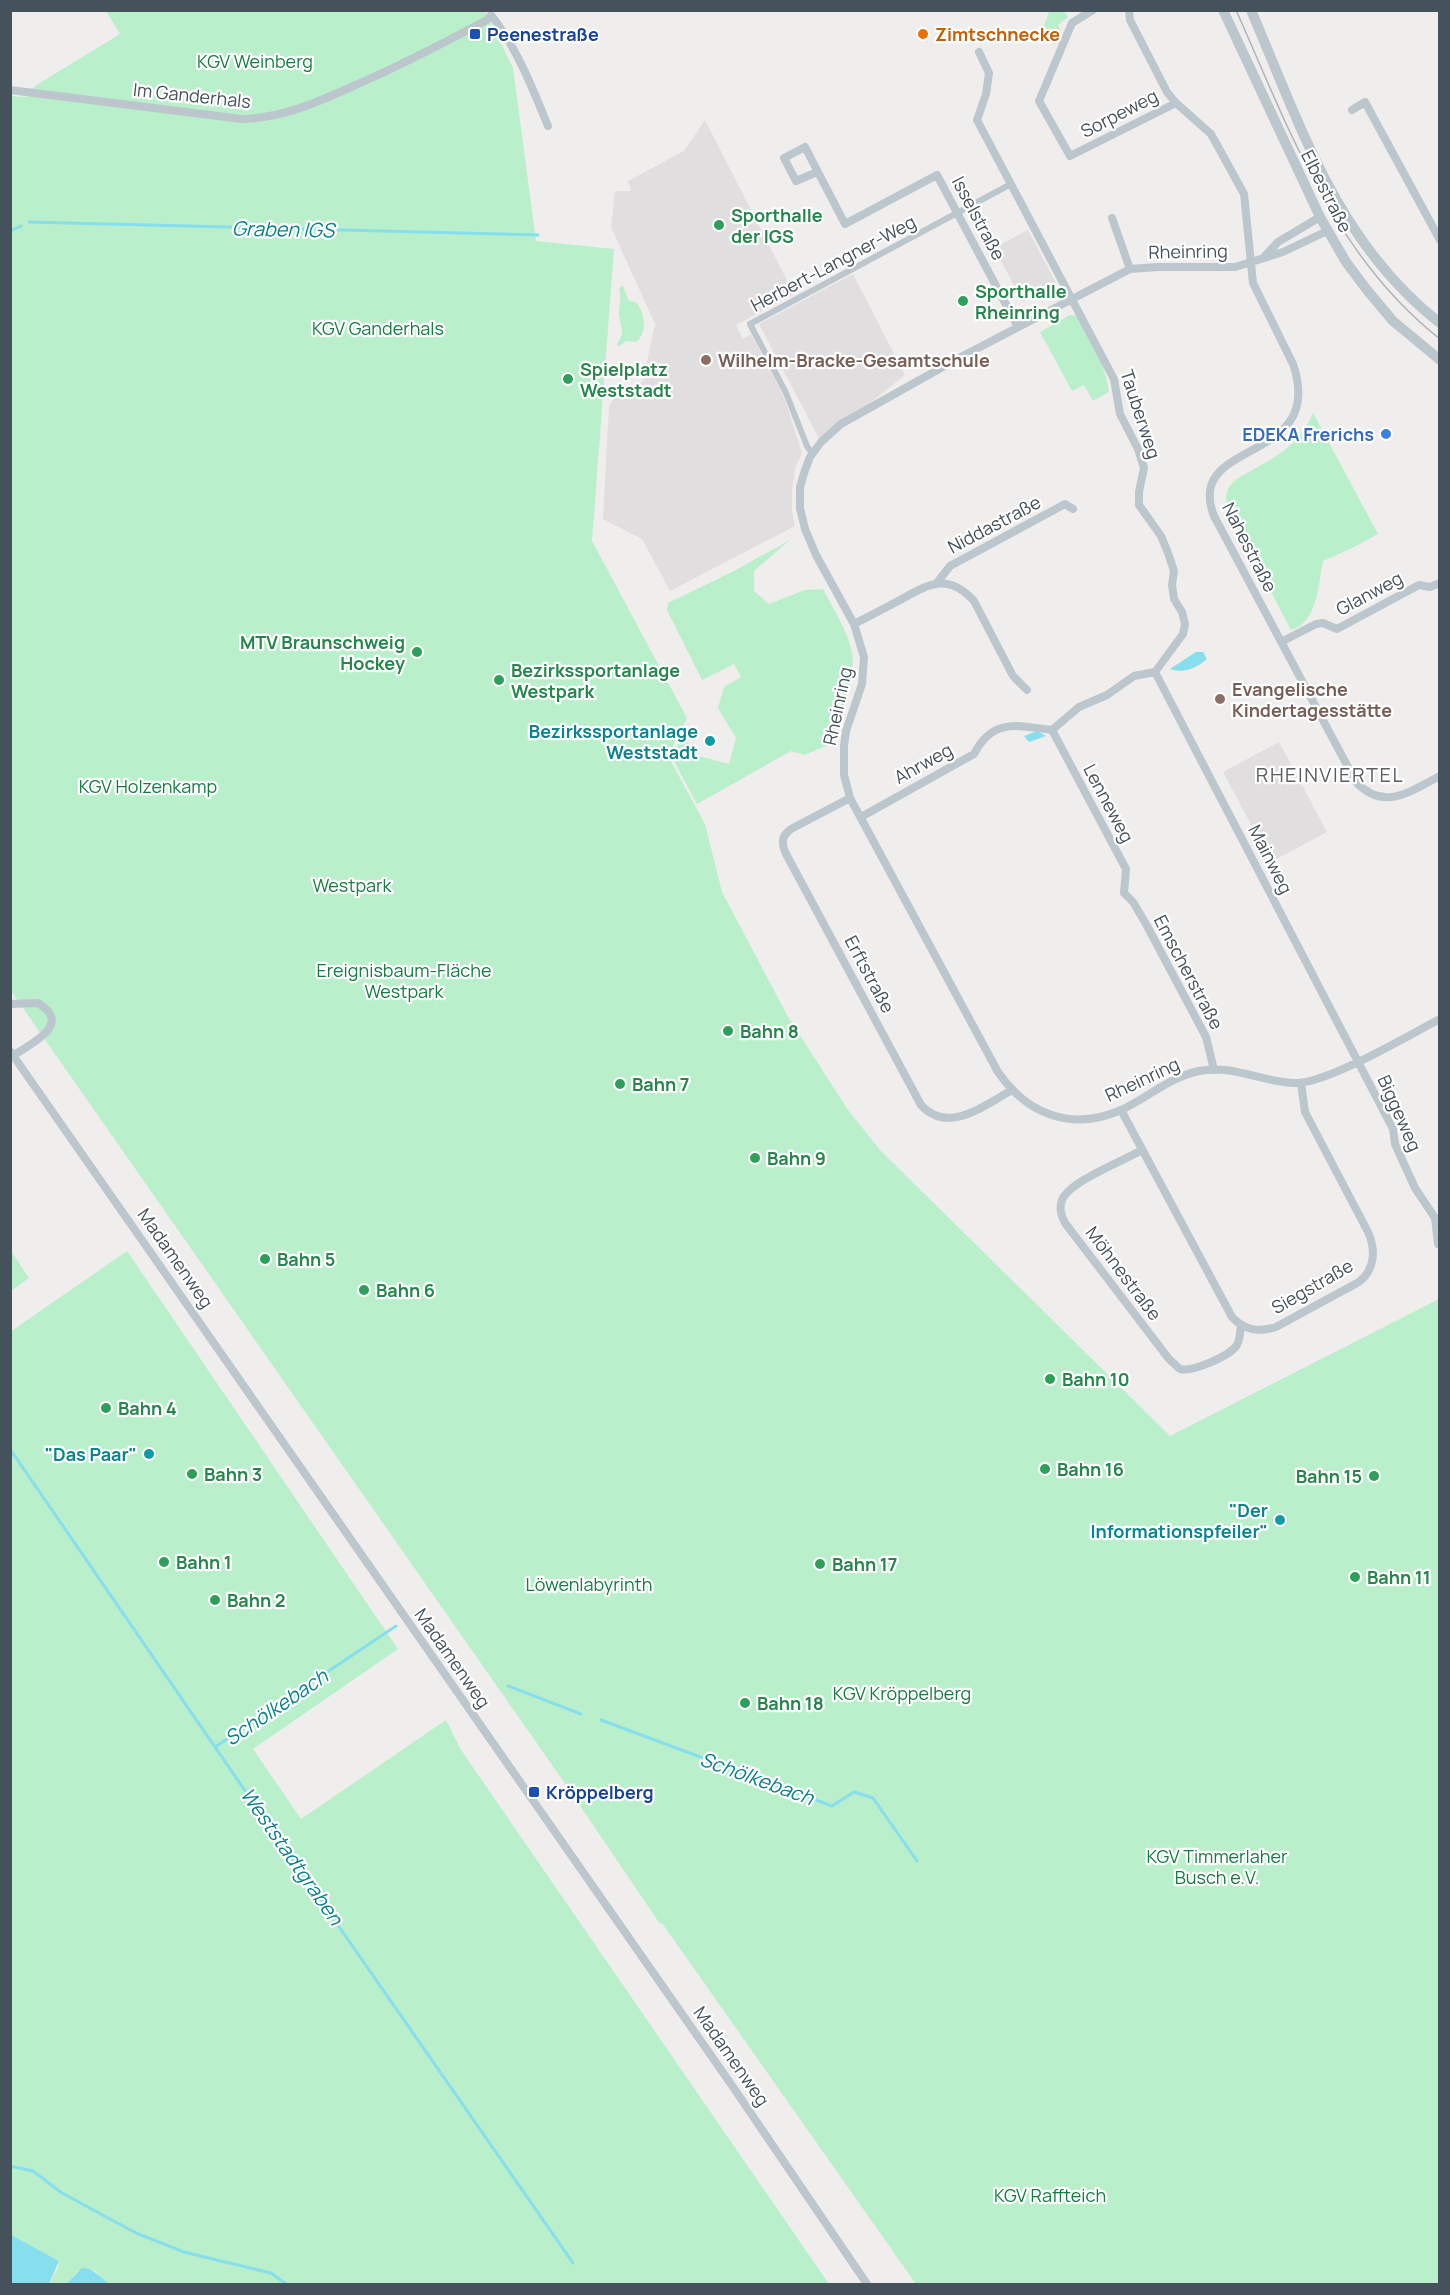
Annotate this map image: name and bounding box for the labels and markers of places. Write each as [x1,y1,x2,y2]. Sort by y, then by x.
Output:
place label: Peenestraße [487,22,599,46]
place label: Zimtschnecke [935,22,1060,46]
marker: Peenestraße [468,27,482,41]
marker: Zimtschnecke [916,27,930,41]
place label: Sporthalle der IGS [731,203,823,248]
marker: Sporthalle der IGS [712,218,726,232]
place label: Sporthalle Rheinring [975,279,1067,324]
marker: Sporthalle Rheinring [956,294,970,308]
place label: Wilhelm-Bracke-Gesamtschule [718,348,990,372]
marker: Wilhelm-Bracke-Gesamtschule [699,353,713,367]
place label: Spielplatz Weststadt [580,357,672,402]
marker: Spielplatz Weststadt [561,372,575,386]
place label: EDEKA Frerichs [1242,422,1374,446]
marker: EDEKA Frerichs [1379,427,1393,441]
place label: MTV Braunschweig Hockey [240,630,405,675]
marker: MTV Braunschweig Hockey [410,645,424,659]
place label: Bezirkssportanlage Westpark [511,658,680,703]
marker: Bezirkssportanlage Westpark [492,673,506,687]
place label: Evangelische Kindertagesstätte [1232,677,1392,722]
marker: Evangelische Kindertagesstätte [1213,692,1227,706]
place label: Bezirkssportanlage Weststadt [529,719,698,764]
marker: Bezirkssportanlage Weststadt [703,734,717,748]
place label: Bahn 8 [740,1019,799,1043]
marker: Bahn 8 [721,1024,735,1038]
place label: Bahn 7 [632,1072,689,1096]
marker: Bahn 7 [613,1077,627,1091]
place label: Bahn 9 [767,1146,826,1170]
marker: Bahn 9 [748,1151,762,1165]
place label: Bahn 5 [277,1247,335,1271]
marker: Bahn 5 [258,1252,272,1266]
place label: Bahn 6 [376,1278,435,1302]
marker: Bahn 6 [357,1283,371,1297]
place label: Bahn 10 [1062,1367,1130,1391]
marker: Bahn 10 [1043,1372,1057,1386]
place label: Bahn 4 [118,1396,177,1420]
marker: Bahn 4 [99,1401,113,1415]
place label: "Das Paar" [45,1442,137,1466]
marker: "Das Paar" [142,1447,156,1461]
place label: Bahn 16 [1057,1457,1124,1481]
place label: Bahn 3 [204,1462,262,1486]
marker: Bahn 16 [1038,1462,1052,1476]
place label: Bahn 15 [1296,1464,1362,1488]
marker: Bahn 3 [185,1467,199,1481]
marker: Bahn 15 [1367,1469,1381,1483]
place label: "Der Informationspfeiler" [1091,1498,1268,1543]
marker: "Der Informationspfeiler" [1273,1513,1287,1527]
place label: Bahn 1 [176,1550,232,1574]
place label: Bahn 17 [832,1552,897,1576]
marker: Bahn 1 [157,1555,171,1569]
marker: Bahn 17 [813,1557,827,1571]
place label: Bahn 11 [1367,1565,1431,1589]
marker: Bahn 11 [1348,1570,1362,1584]
place label: Bahn 2 [227,1588,286,1612]
marker: Bahn 2 [208,1593,222,1607]
place label: Bahn 18 [757,1691,824,1715]
marker: Bahn 18 [738,1696,752,1710]
place label: Kröppelberg [546,1780,654,1804]
marker: Kröppelberg [527,1785,541,1799]

